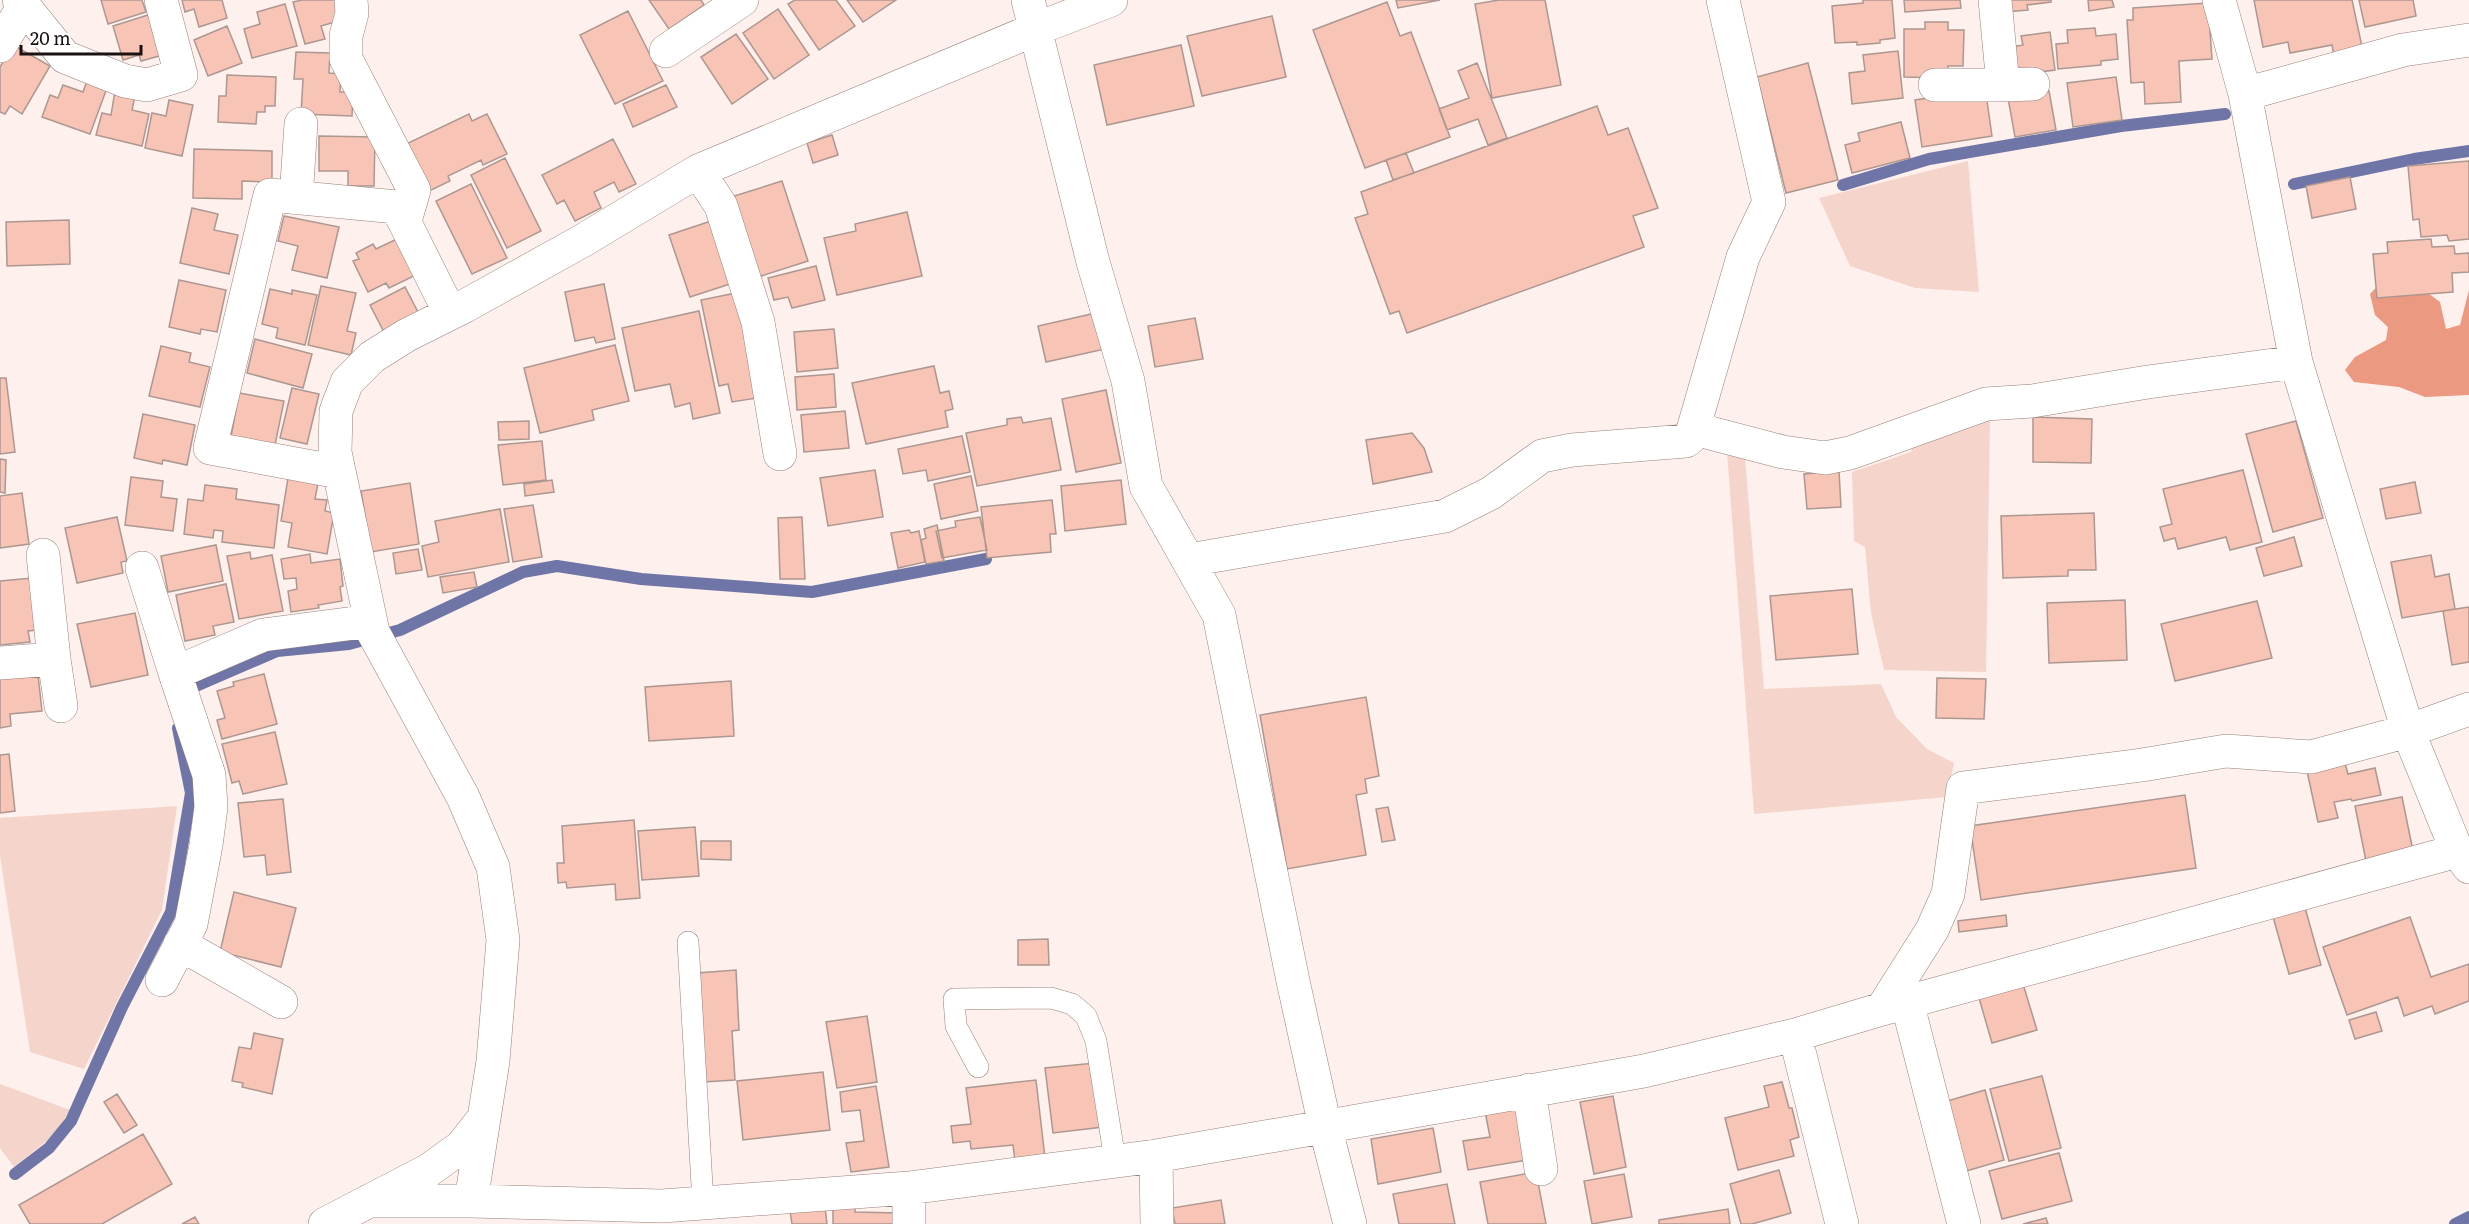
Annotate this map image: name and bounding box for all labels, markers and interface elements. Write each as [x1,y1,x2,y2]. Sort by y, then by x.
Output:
scale bar [21,18,141,56]
text: 20 m [30,24,71,51]

